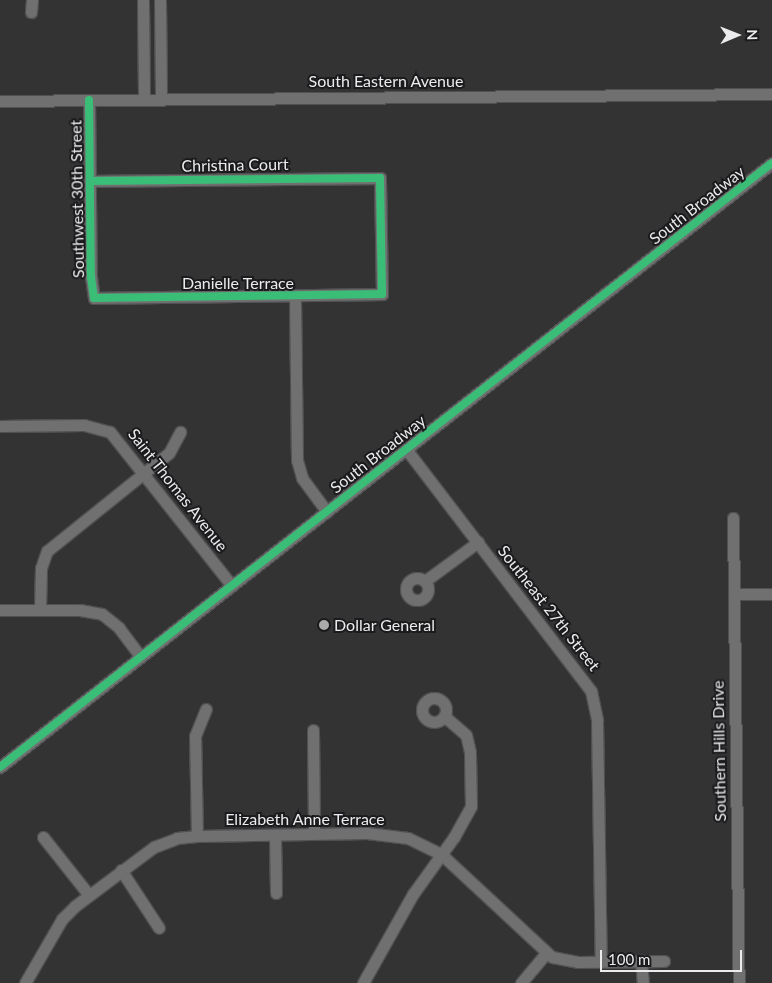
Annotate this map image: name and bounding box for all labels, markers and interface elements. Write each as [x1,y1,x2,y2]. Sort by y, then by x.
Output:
north arrow [712,10,762,60]
text: N [744,29,761,40]
street label: South Eastern Avenue [308,71,464,91]
street label: Southwest 30th Street [66,120,88,278]
street label: Christina Court [181,154,289,176]
street label: South Broadway [646,162,748,248]
street label: Danielle Terrace [182,273,294,293]
street label: South Broadway [327,411,429,497]
street label: Saint Thomas Avenue [124,424,232,556]
street label: Southeast 27th Street [494,541,604,675]
place label: Dollar General [334,615,435,635]
marker: Dollar General [318,619,330,631]
street label: Southern Hills Drive [708,680,730,822]
street label: Elizabeth Anne Terrace [225,809,385,829]
scale bar [602,940,744,972]
text: 100 m [608,950,650,968]

